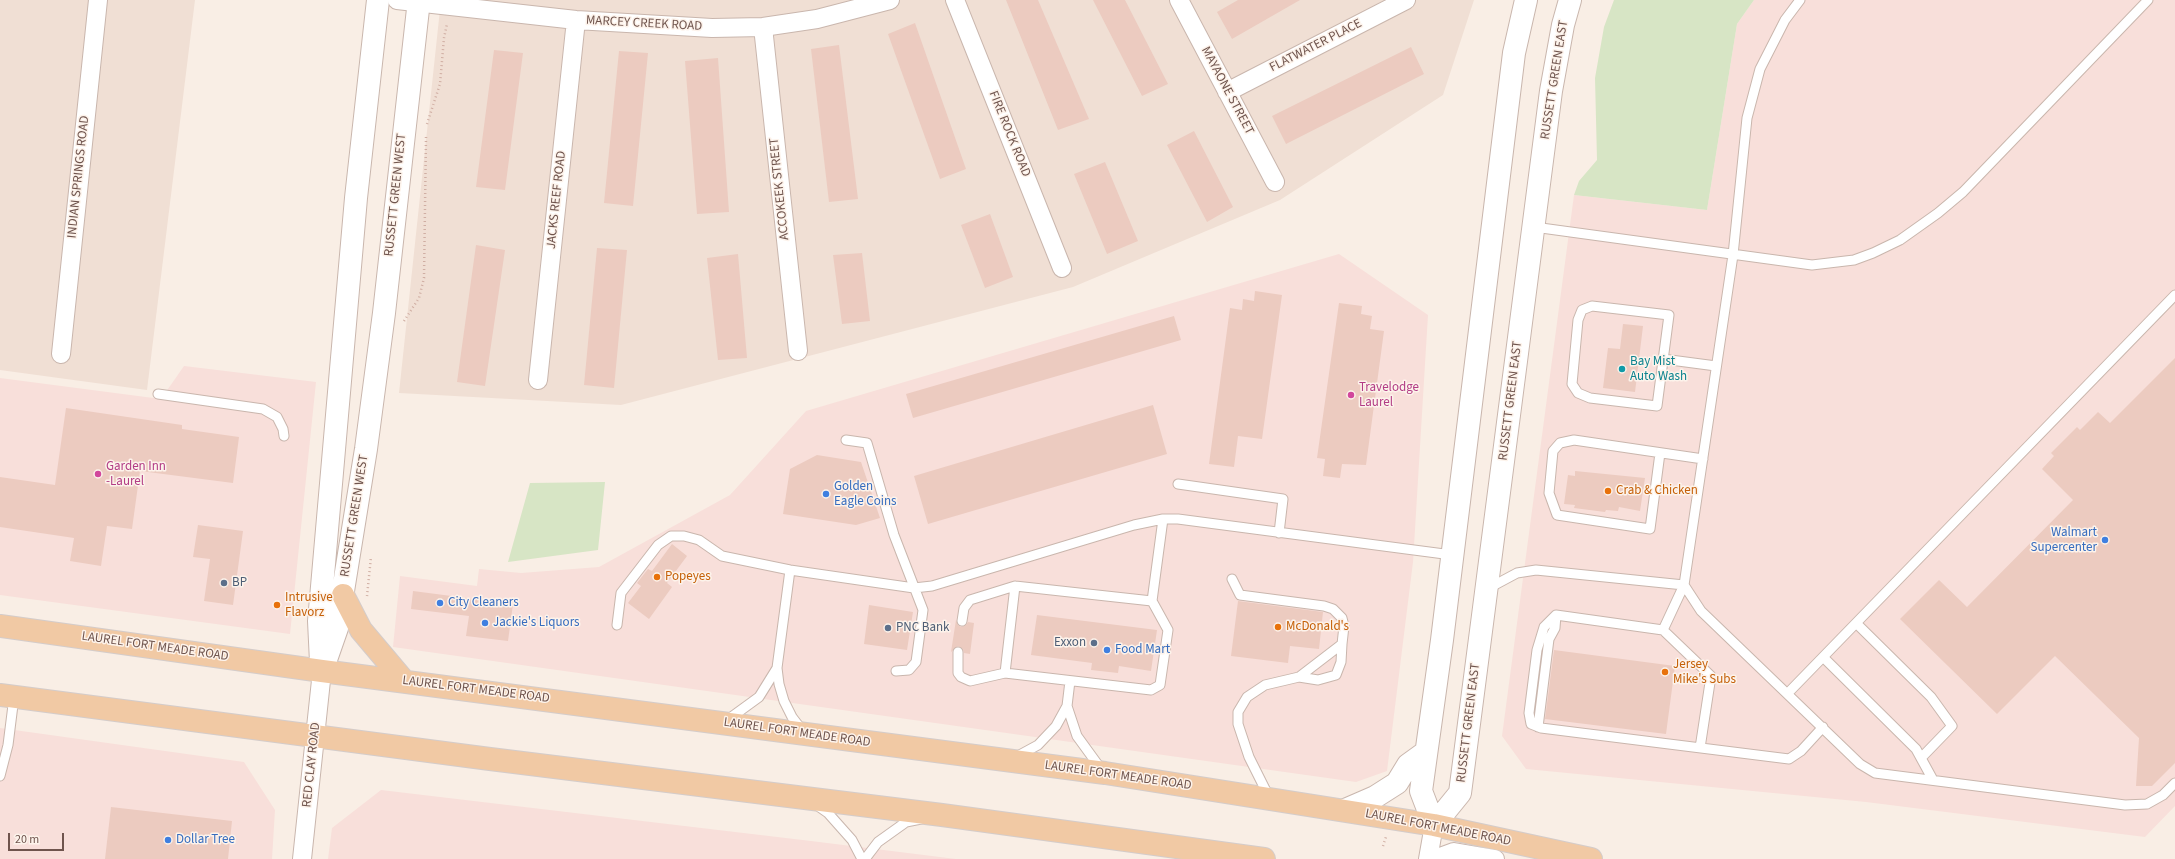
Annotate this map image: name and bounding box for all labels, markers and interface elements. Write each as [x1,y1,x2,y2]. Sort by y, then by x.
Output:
street label: MARCEY CREEK ROAD [585,13,703,35]
street label: FLATWATER PLACE [1267,16,1365,76]
street label: RUSSETT GREEN EAST [1538,19,1572,141]
street label: MAYAONE STREET [1197,44,1257,138]
street label: FIRE ROCK ROAD [985,89,1033,179]
street label: INDIAN SPRINGS ROAD [65,115,93,239]
street label: RUSSETT GREEN WEST [382,133,410,257]
street label: ACCOKEEK STREET [767,137,793,241]
street label: JACKS REEF ROAD [544,150,570,250]
street label: RUSSETT GREEN EAST [1496,340,1526,462]
place label: Bay Mist Auto Wash [1630,354,1687,385]
marker: Bay Mist Auto Wash [1617,364,1627,374]
place label: Travelodge Laurel [1359,380,1419,411]
marker: Travelodge Laurel [1346,390,1356,400]
street label: RUSSETT GREEN WEST [338,454,372,578]
place label: Garden Inn -Laurel [106,459,166,490]
marker: Garden Inn -Laurel [93,469,103,479]
place label: Golden Eagle Coins [834,479,897,510]
place label: Crab & Chicken [1616,483,1698,499]
marker: Crab & Chicken [1603,486,1613,496]
marker: Golden Eagle Coins [821,489,831,499]
place label: Walmart Supercenter [2031,525,2097,556]
marker: Walmart Supercenter [2100,535,2110,545]
place label: Popeyes [665,569,711,585]
marker: Popeyes [652,572,662,582]
place label: BP [232,575,247,591]
marker: BP [219,578,229,588]
place label: Intrusive Flavorz [285,590,333,621]
place label: City Cleaners [448,595,519,611]
marker: City Cleaners [435,598,445,608]
marker: Intrusive Flavorz [272,600,282,610]
place label: Jackie's Liquors [493,615,580,631]
marker: Jackie's Liquors [480,618,490,628]
place label: McDonald's [1286,619,1349,635]
place label: PNC Bank [896,620,950,636]
marker: McDonald's [1273,622,1283,632]
marker: PNC Bank [883,623,893,633]
street label: LAUREL FORT MEADE ROAD [81,629,229,665]
place label: Exxon [1054,635,1086,651]
marker: Exxon [1089,638,1099,648]
place label: Food Mart [1115,642,1170,658]
marker: Food Mart [1102,645,1112,655]
place label: Jersey Mike's Subs [1673,657,1736,688]
street label: RUSSETT GREEN EAST [1454,662,1484,784]
marker: Jersey Mike's Subs [1660,667,1670,677]
street label: LAUREL FORT MEADE ROAD [401,673,551,707]
street label: LAUREL FORT MEADE ROAD [723,715,871,751]
street label: RED CLAY ROAD [300,722,324,808]
street label: LAUREL FORT MEADE ROAD [1044,758,1192,794]
street label: LAUREL FORT MEADE ROAD [1364,806,1512,850]
scale bar [10,825,66,851]
text: 20 m [15,831,39,848]
place label: Dollar Tree [176,832,235,848]
marker: Dollar Tree [163,835,173,845]

